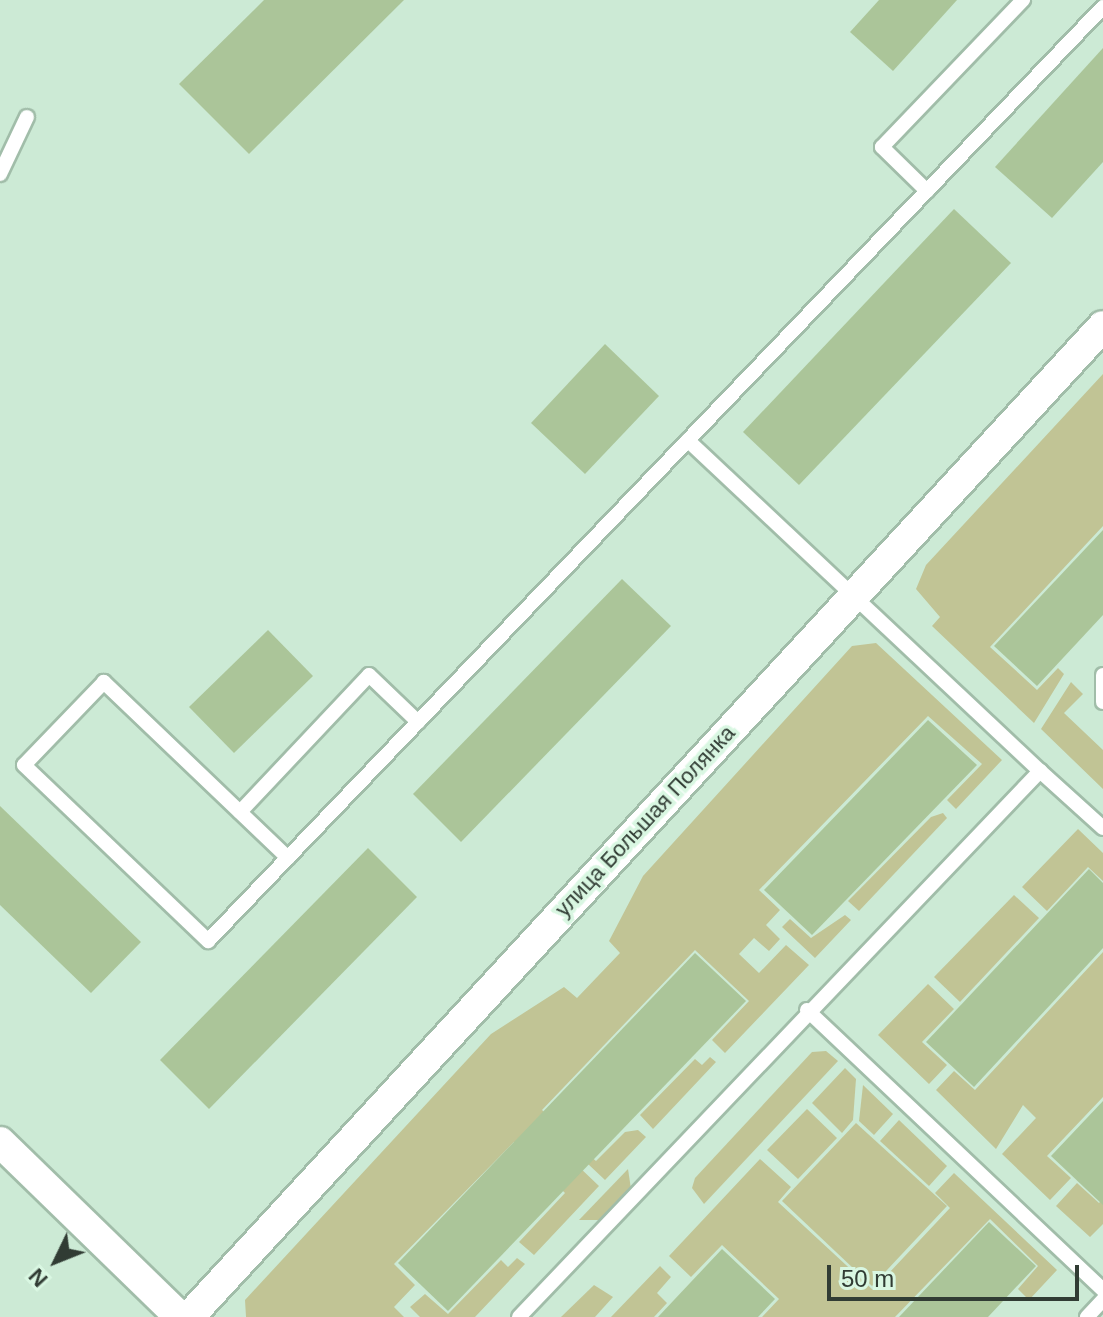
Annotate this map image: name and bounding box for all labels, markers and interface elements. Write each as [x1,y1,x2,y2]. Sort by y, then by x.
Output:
street label: улица Большая Полянка [549,720,741,922]
north arrow [16,1221,96,1301]
scale bar [831,1249,1083,1299]
text: N [24,1263,53,1292]
text: 50 m [841,1265,894,1292]

